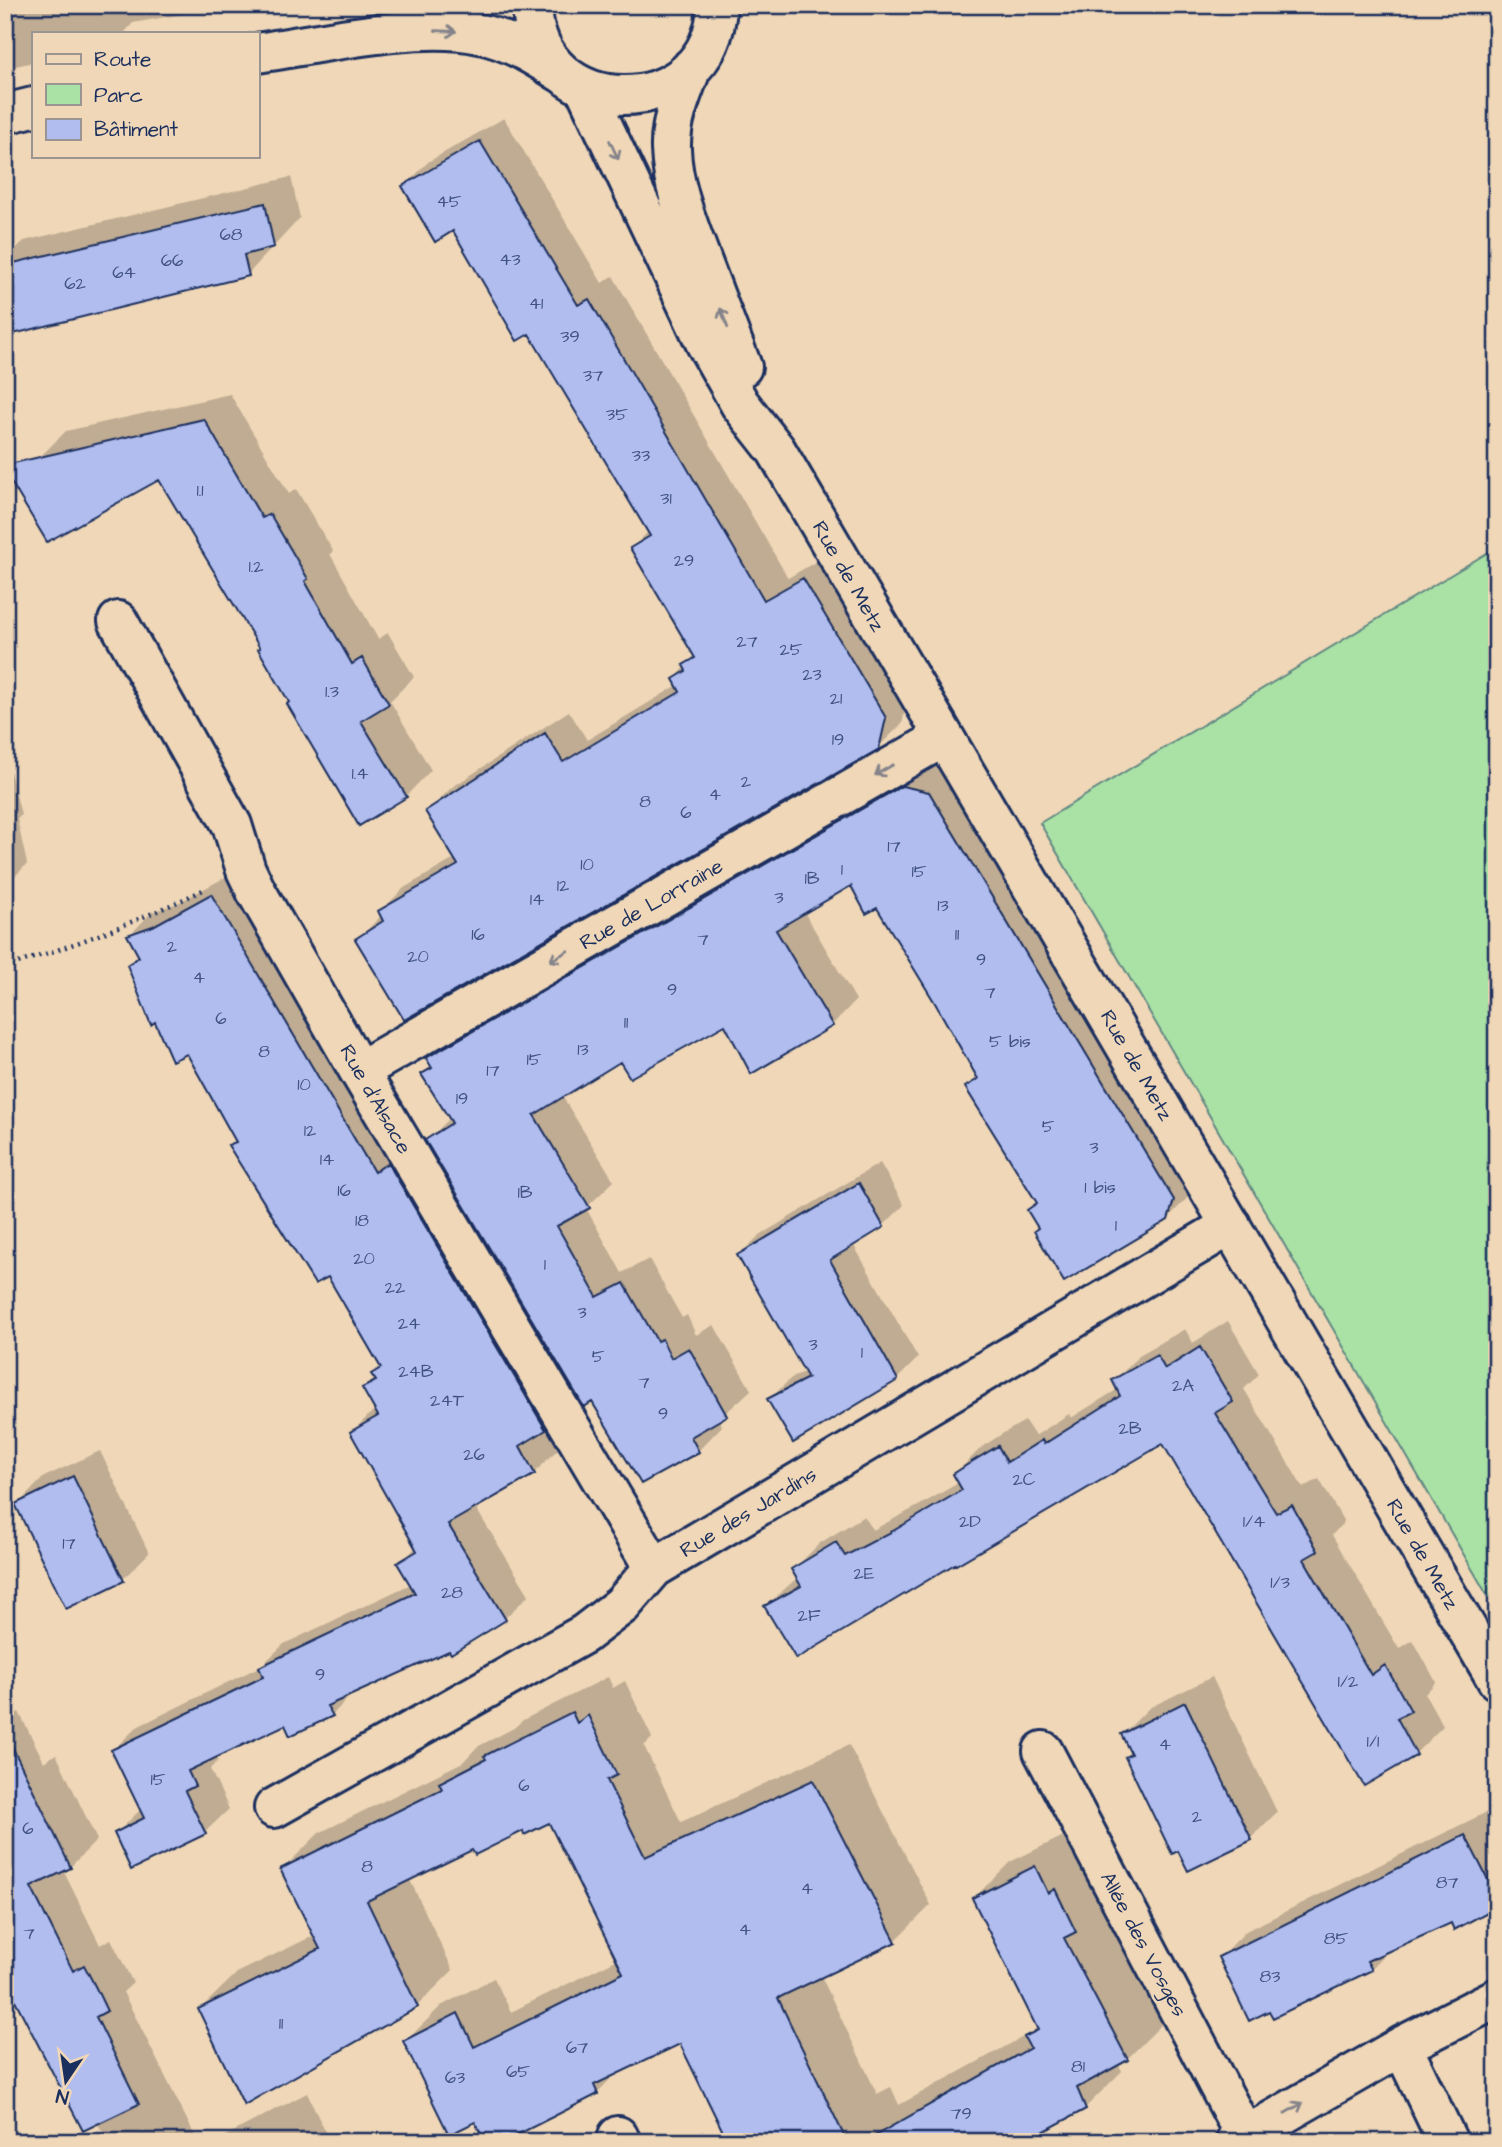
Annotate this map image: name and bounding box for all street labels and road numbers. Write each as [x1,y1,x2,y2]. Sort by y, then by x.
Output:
street label: Rue de Metz [805,515,892,638]
street label: Rue de Lorraine [574,852,728,957]
street label: Rue de Metz [1093,1004,1180,1127]
street label: Rue d'Alsace [332,1039,419,1159]
street label: Rue des Jardins [674,1460,822,1565]
street label: Rue de Metz [1379,1493,1466,1616]
street label: Allée des Vosges [1091,1867,1194,2023]

